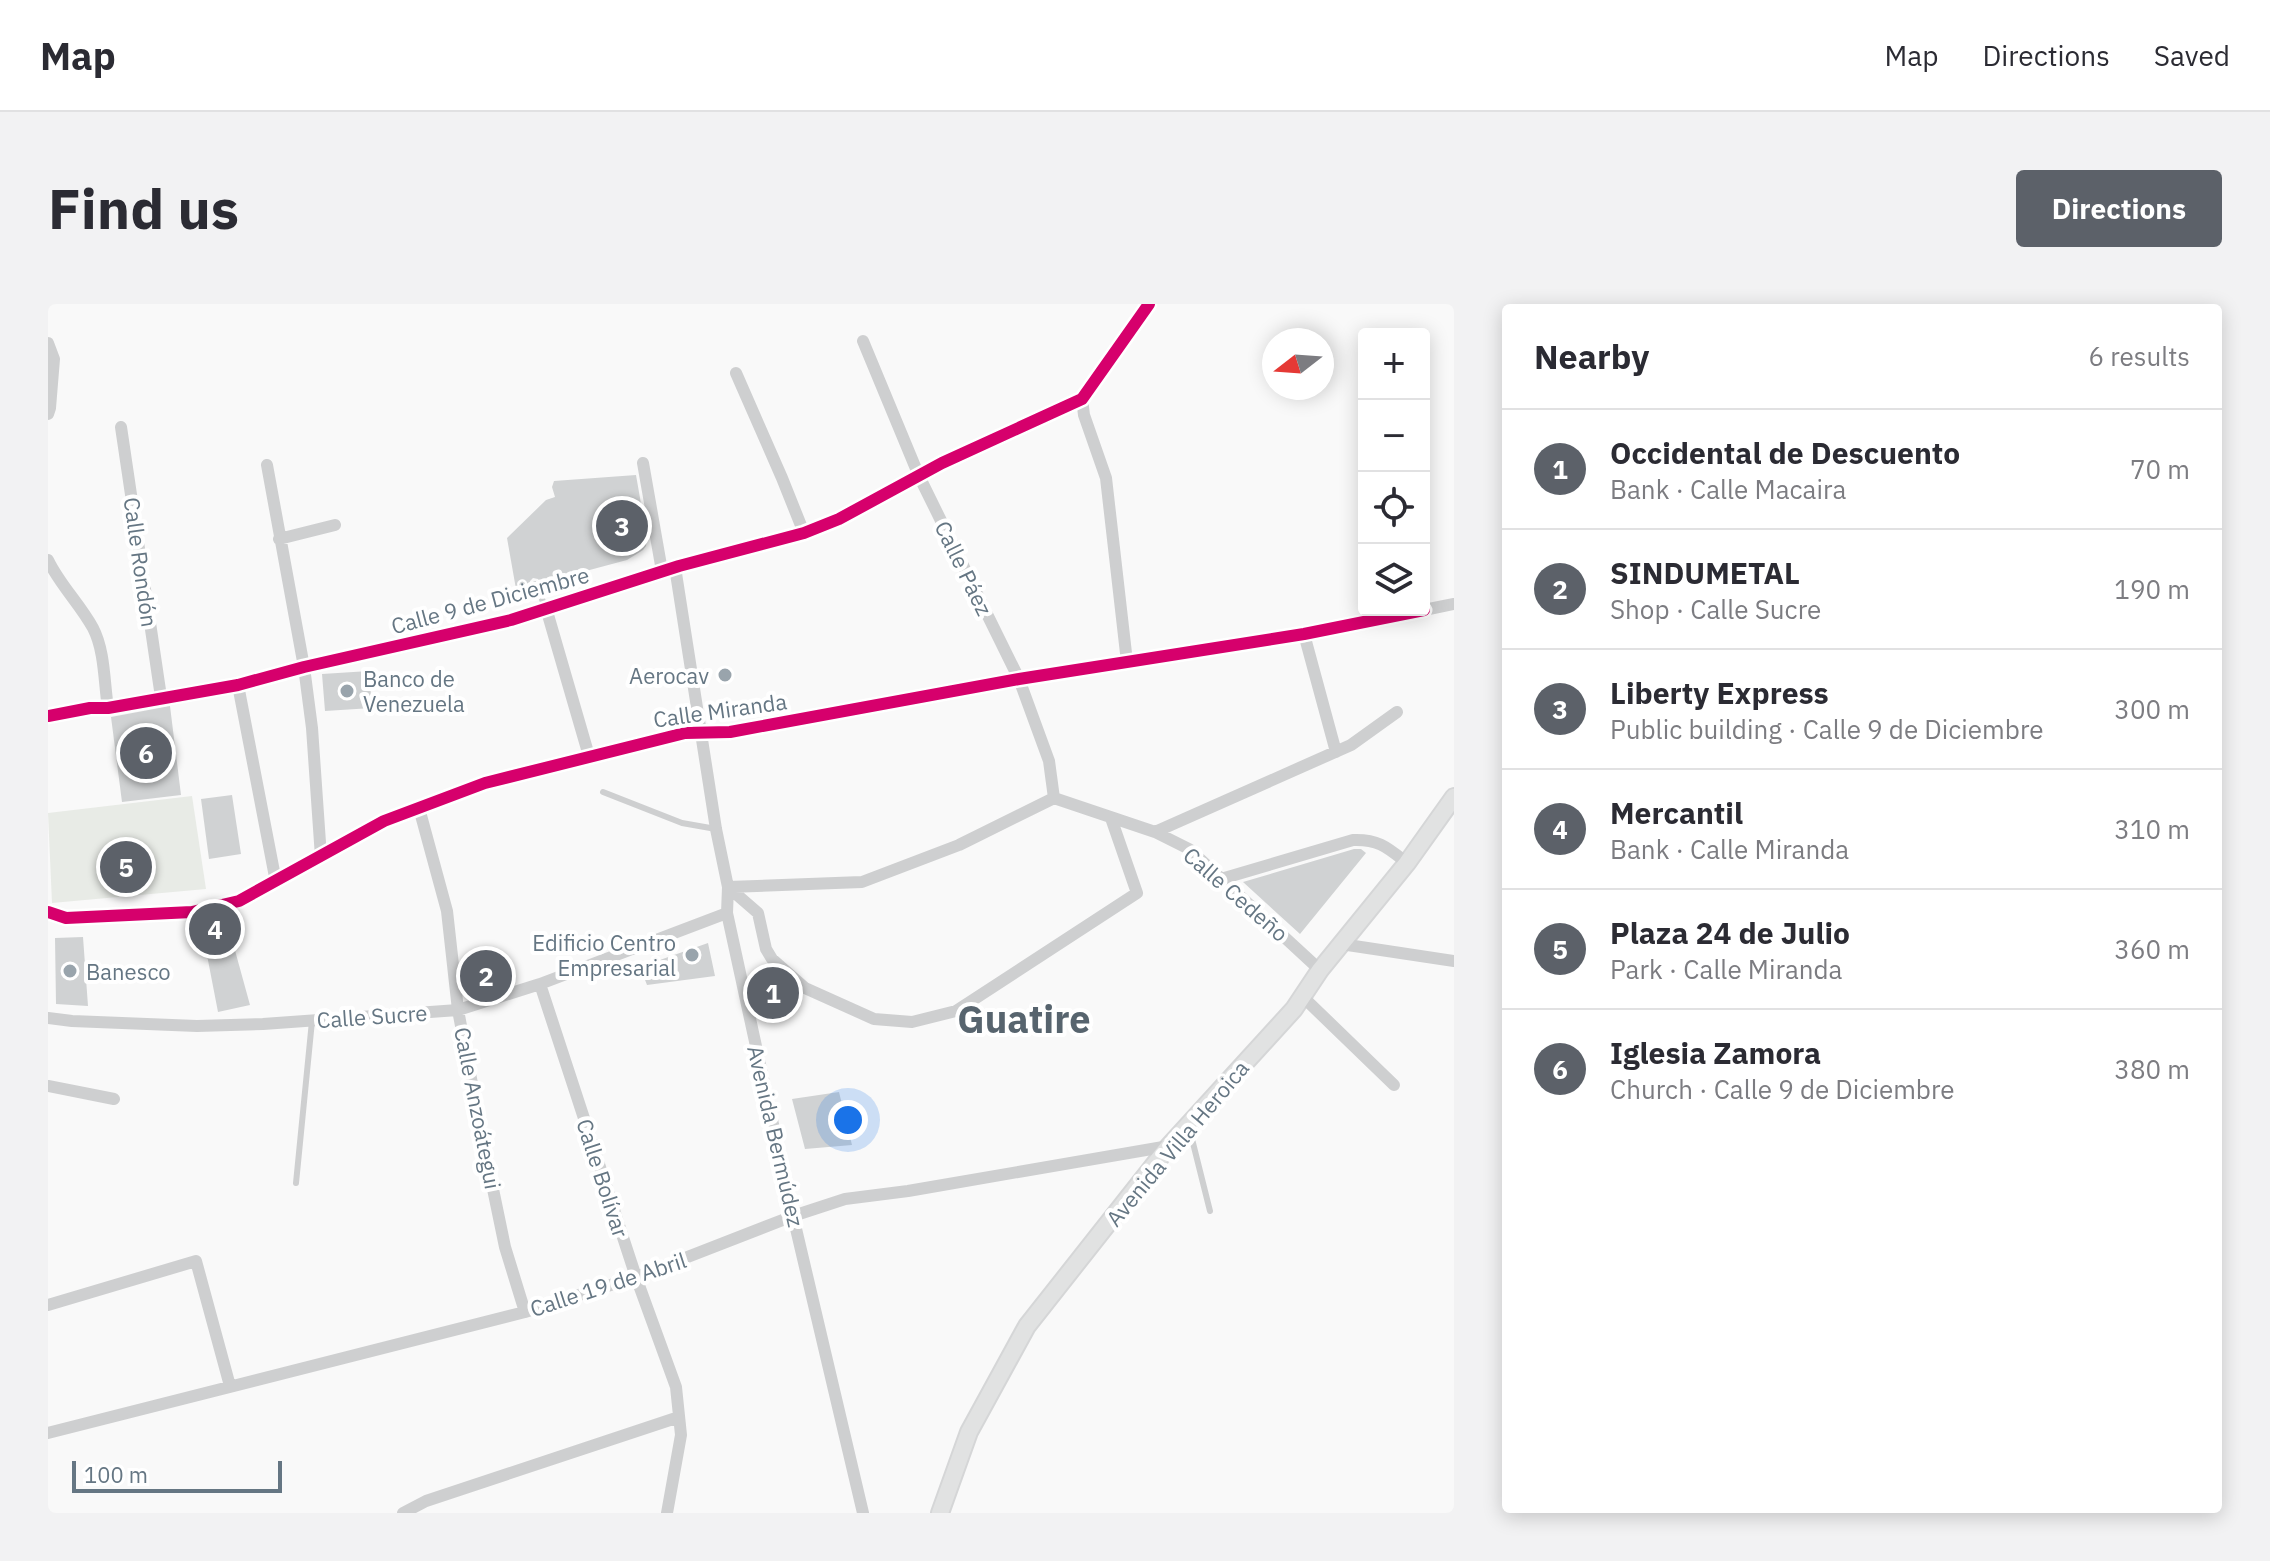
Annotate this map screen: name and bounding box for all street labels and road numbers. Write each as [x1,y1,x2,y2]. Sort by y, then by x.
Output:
street label: Calle Rondón [118,495,164,629]
street label: Calle Páez [929,516,999,620]
street label: Calle 9 de Diciembre [388,560,592,640]
street label: Calle Miranda [651,686,789,734]
street label: Calle Cedeño [1177,840,1295,948]
street label: Calle Sucre [316,998,428,1034]
street label: Calle Anzoátegui [448,1025,508,1191]
street label: Avenida Bermúdez [741,1042,811,1230]
street label: Avenida Villa Heroica [1099,1054,1255,1232]
street label: Calle Bolívar [570,1115,636,1241]
street label: Calle 19 de Abril [526,1245,690,1323]

